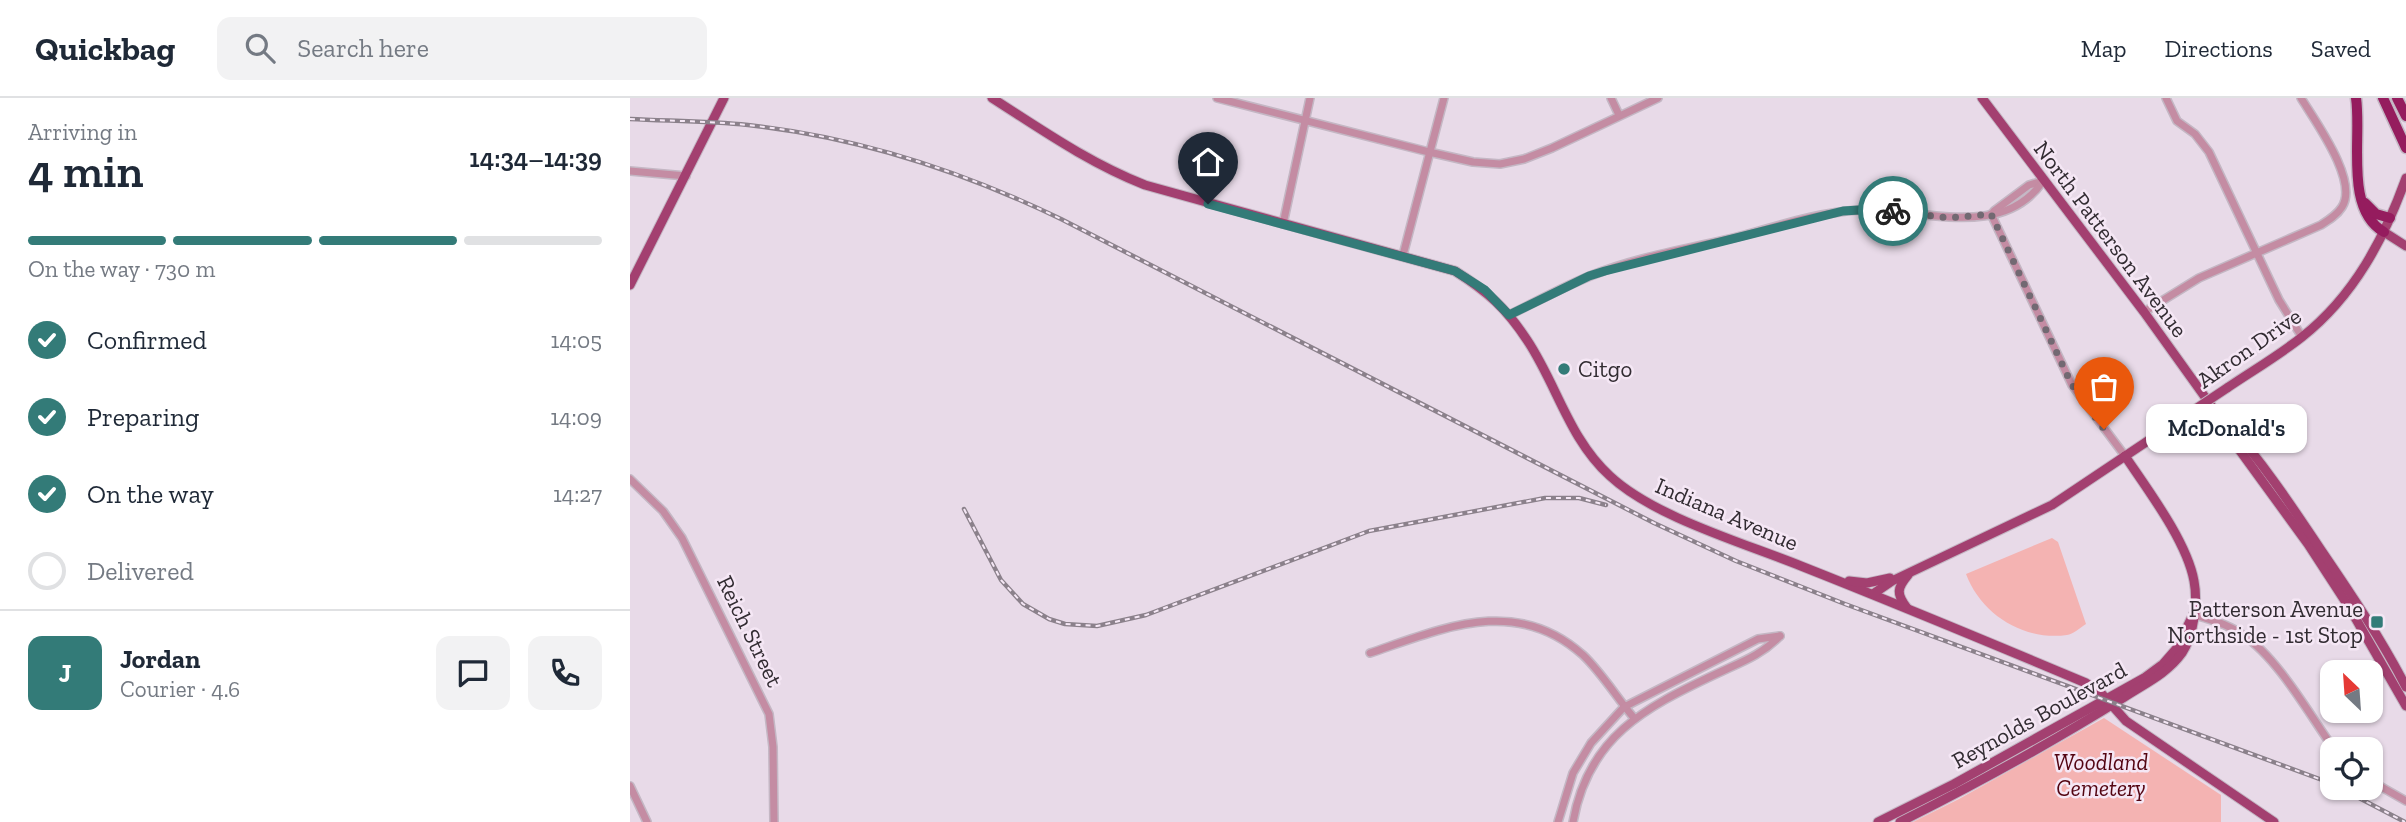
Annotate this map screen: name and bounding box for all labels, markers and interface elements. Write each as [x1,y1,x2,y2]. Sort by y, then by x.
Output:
search box [217,17,707,80]
text: Quickbag [35,29,175,68]
icon: search [241,29,279,67]
text: Search here [297,32,429,64]
text: Map [2081,34,2127,63]
text: Directions [2165,34,2273,63]
text: Saved [2311,34,2371,63]
text: Arriving in [28,118,137,146]
pin [1178,132,1238,204]
street label: North Patterson Avenue [2028,135,2194,343]
text: 14:34–14:39 [469,142,602,174]
icon: home [1189,143,1227,181]
text: 4 min [28,144,143,199]
courier [1858,176,1928,246]
icon: bike [1874,192,1912,230]
text: On the way · 730 m [28,255,215,283]
street label: Akron Drive [2191,302,2307,394]
icon: check [28,321,66,359]
text: Confirmed [87,324,207,356]
text: 14:05 [551,326,602,354]
place label: Citgo [1578,355,1632,383]
pin [2074,357,2134,429]
marker: Citgo [1556,361,1572,377]
icon: bag [2085,368,2123,406]
icon: check [28,398,66,436]
text: Preparing [87,401,199,433]
text: 14:09 [550,403,602,431]
callout: McDonald's [2146,404,2307,454]
text: McDonald's [2168,414,2285,442]
street label: Indiana Avenue [1651,471,1803,557]
icon: check [28,475,66,513]
text: On the way [87,478,214,510]
text: 14:27 [553,480,602,508]
text: Delivered [87,555,194,587]
street label: Reich Street [711,571,789,692]
place label: Patterson Avenue Northside - 1st Stop [2167,595,2363,649]
marker: Patterson Avenue Northside - 1st Stop [2369,614,2385,630]
button: chat [436,636,510,710]
button: phone [528,636,602,710]
text: Jordan [120,643,200,675]
street label: Reynolds Boulevard [1947,655,2132,775]
text: J [59,657,71,689]
north arrow [2320,660,2384,723]
map controls [2320,660,2383,800]
text: Courier · 4.6 [120,675,240,703]
button: locate [2320,737,2383,800]
park label: Woodland Cemetery [2054,748,2149,802]

